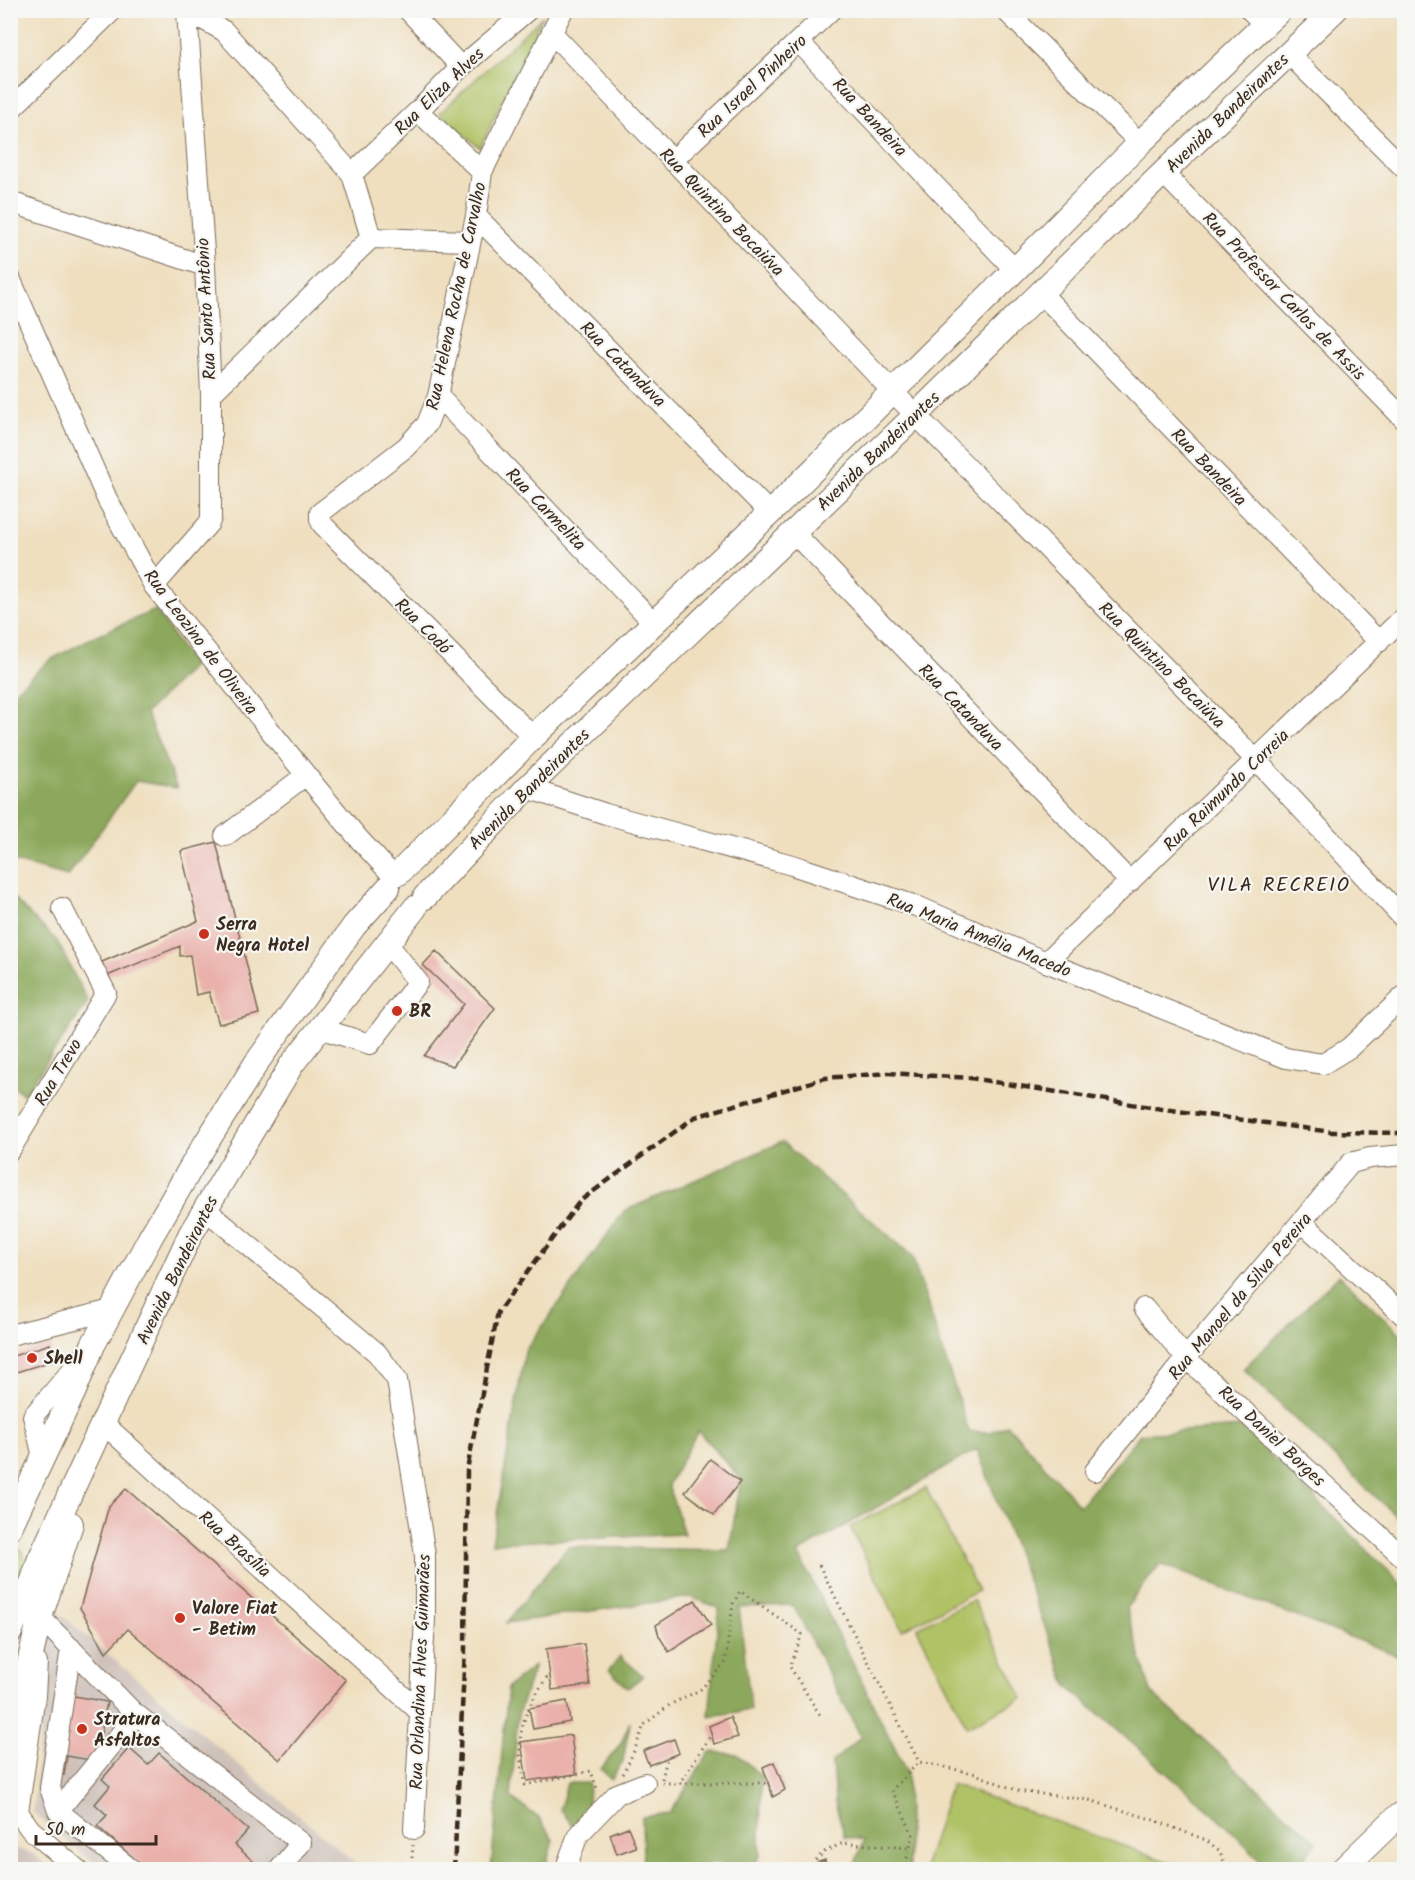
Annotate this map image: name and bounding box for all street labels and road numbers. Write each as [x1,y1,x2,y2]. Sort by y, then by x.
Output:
street label: Rua Israel Pinheiro [691,28,815,146]
street label: Rua Eliza Alves [388,41,492,143]
street label: Avenida Bandeirantes [1159,47,1297,181]
street label: Rua Bandeira [824,72,914,165]
street label: Rua Quintino Bocaiúva [651,142,790,284]
street label: Rua Helena Rocha de Carvalho [419,180,496,413]
street label: Rua Professor Carlos de Assis [1194,206,1372,388]
street label: Rua Santo Antônio [189,237,226,381]
street label: Rua Catanduva [572,315,672,415]
street label: Avenida Bandeirantes [810,385,948,519]
street label: Rua Bandeira [1163,422,1253,514]
street label: Rua Carmelita [497,462,592,558]
street label: Rua Leozino de Oliveira [135,564,264,722]
street label: Rua Codó [387,592,458,663]
street label: Rua Quintino Bocaiúva [1091,596,1231,736]
street label: Rua Catanduva [910,657,1010,759]
street label: Avenida Bandeirantes [462,722,598,858]
street label: Rua Raimundo Correia [1157,723,1297,859]
street label: Rua Maria Amélia Macedo [882,886,1075,987]
street label: Rua Trevo [28,1033,91,1112]
street label: Avenida Bandeirantes [130,1191,227,1350]
street label: Rua Manoel da Silva Pereira [1162,1207,1320,1387]
street label: Rua Daniel Borges [1210,1379,1332,1495]
street label: Rua Brasília [191,1504,277,1586]
street label: Rua Orlandina Alves Guimarães [403,1553,440,1790]

